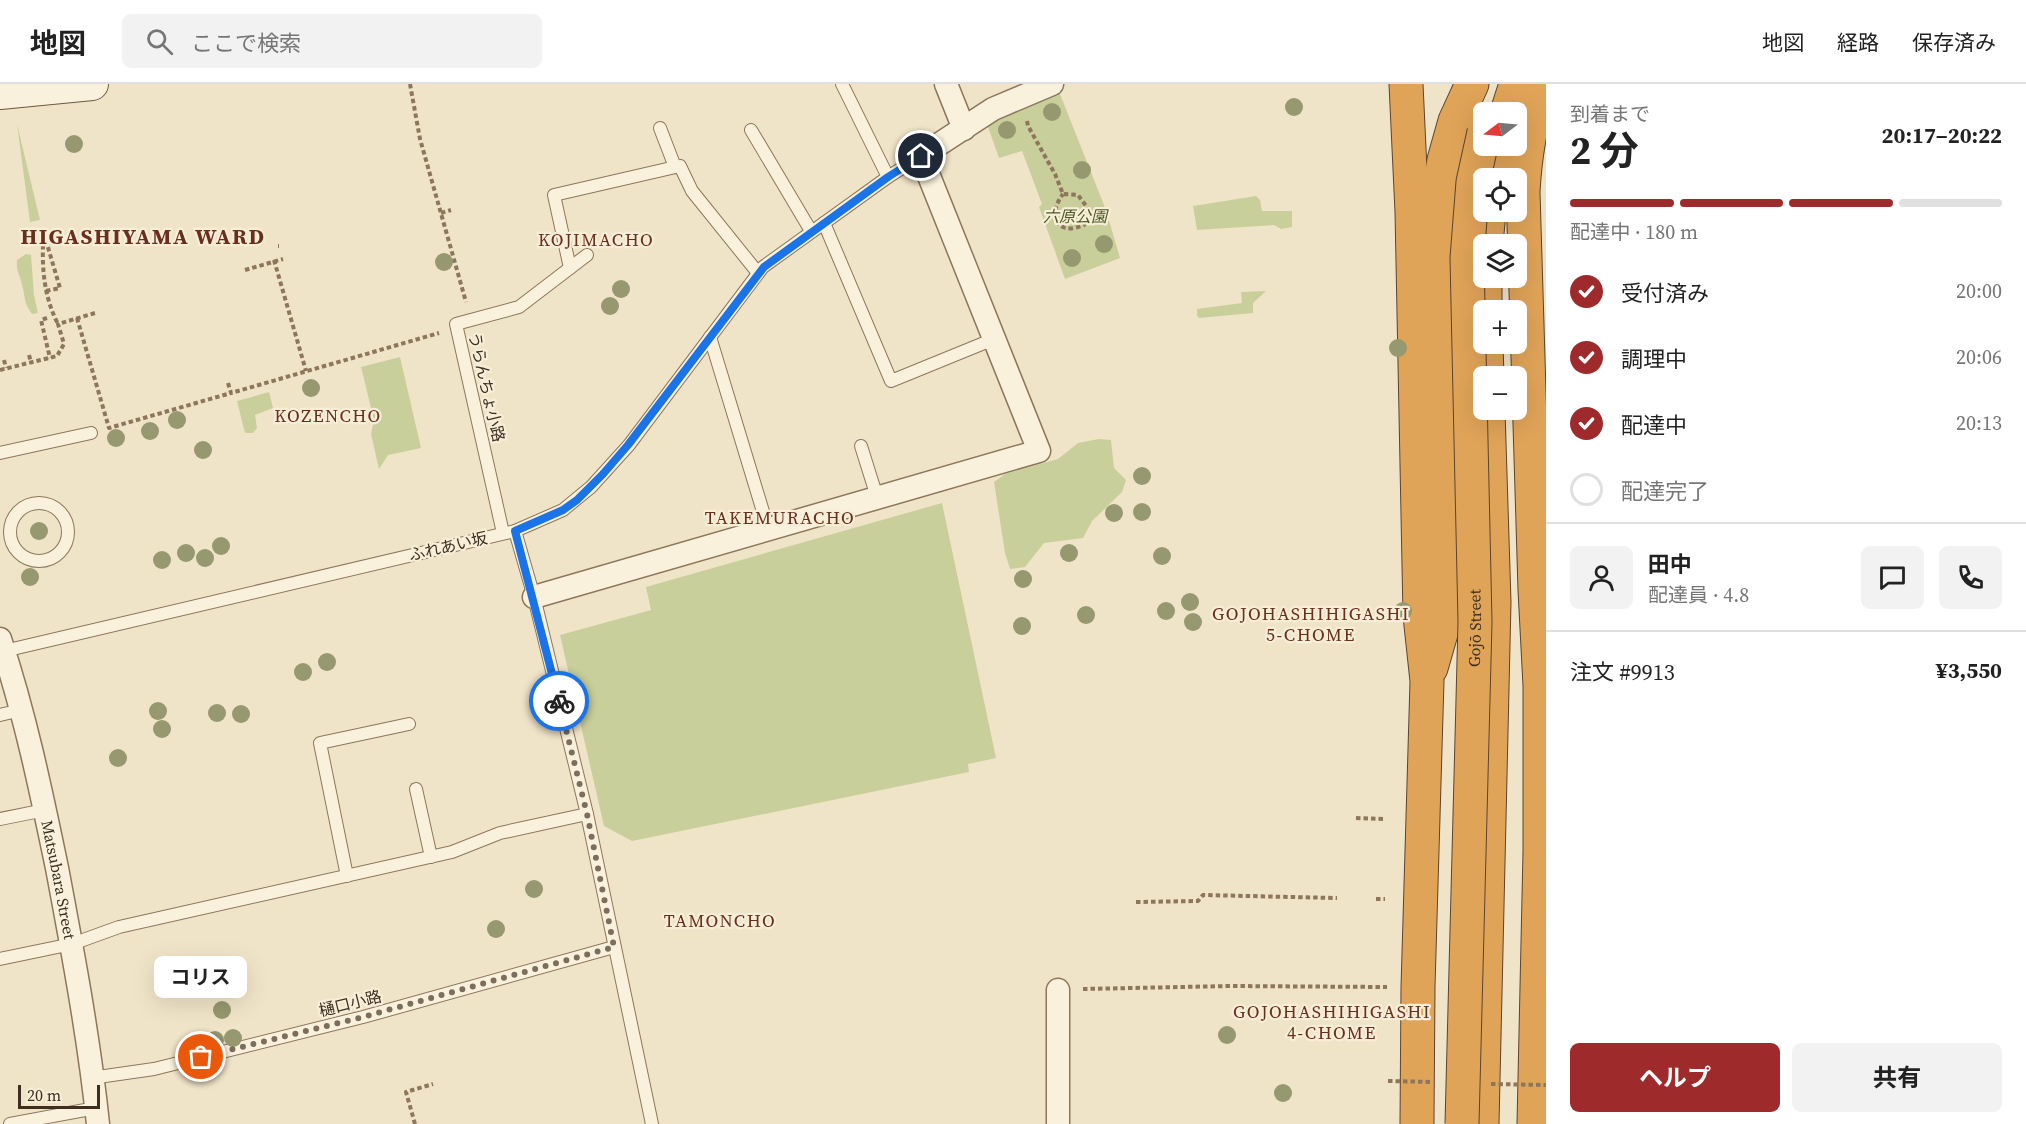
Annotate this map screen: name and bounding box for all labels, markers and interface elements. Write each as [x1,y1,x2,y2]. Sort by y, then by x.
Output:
search box [122,14,542,68]
text: 地図 [30,24,86,62]
icon: search [143,25,176,58]
text: ここで検索 [191,28,301,58]
text: 地図 [1762,28,1804,57]
text: 経路 [1837,28,1879,57]
text: 保存済み [1912,28,1996,57]
text: 到着まで [1570,100,1650,128]
north arrow [1473,102,1527,156]
map controls [1473,102,1527,420]
text: 20:17–20:22 [1882,120,2002,150]
text: 2 分 [1570,124,1638,177]
pin [895,130,946,181]
icon: home [904,139,937,172]
button: locate [1473,168,1527,222]
park label: 六原公園 [1043,205,1109,227]
text: 配達中 · 180 m [1570,218,1698,246]
district label: HIGASHIYAMA WARD [21,221,265,251]
district label: KOJIMACHO [538,227,654,252]
button: layers [1473,234,1527,288]
icon: check [1570,275,1603,308]
text: 20:00 [1956,277,2002,305]
text: 受付済み [1621,278,1709,308]
button: + [1473,300,1527,354]
street label: うらんちょ小路 [464,330,510,444]
icon: check [1570,341,1603,374]
text: 20:06 [1956,343,2002,371]
text: 調理中 [1621,344,1687,374]
button: − [1473,366,1527,420]
district label: KOZENCHO [274,403,382,428]
icon: check [1570,407,1603,440]
text: 20:13 [1956,409,2002,437]
text: 配達中 [1621,410,1687,440]
text: 配達完了 [1621,476,1709,506]
district label: TAKEMURACHO [705,505,855,530]
street label: ふれあい坂 [407,526,489,566]
button: person [1570,546,1633,609]
button: chat [1861,546,1924,609]
button: phone [1939,546,2002,609]
text: 田中 [1648,549,1692,579]
text: 配達員 · 4.8 [1648,581,1749,609]
street label: Gojō Street [1463,588,1486,667]
district label: GOJOHASHIHIGASHI 5-CHOME [1212,601,1410,647]
text: ¥3,550 [1936,655,2002,685]
text: 注文 #9913 [1570,657,1675,687]
courier [529,671,589,731]
icon: bike [543,685,576,718]
street label: Matsubara Street [36,818,81,942]
district label: TAMONCHO [664,908,776,933]
callout: コリス [154,955,248,997]
text: コリス [171,963,231,991]
street label: 樋口小路 [316,985,384,1021]
district label: GOJOHASHIHIGASHI 4-CHOME [1233,999,1431,1045]
pin [175,1031,226,1082]
icon: bag [184,1040,217,1073]
button: ヘルプ [1570,1043,1780,1112]
button: 共有 [1792,1043,2002,1112]
scale bar [18,1082,100,1110]
text: 20 m [27,1084,61,1106]

